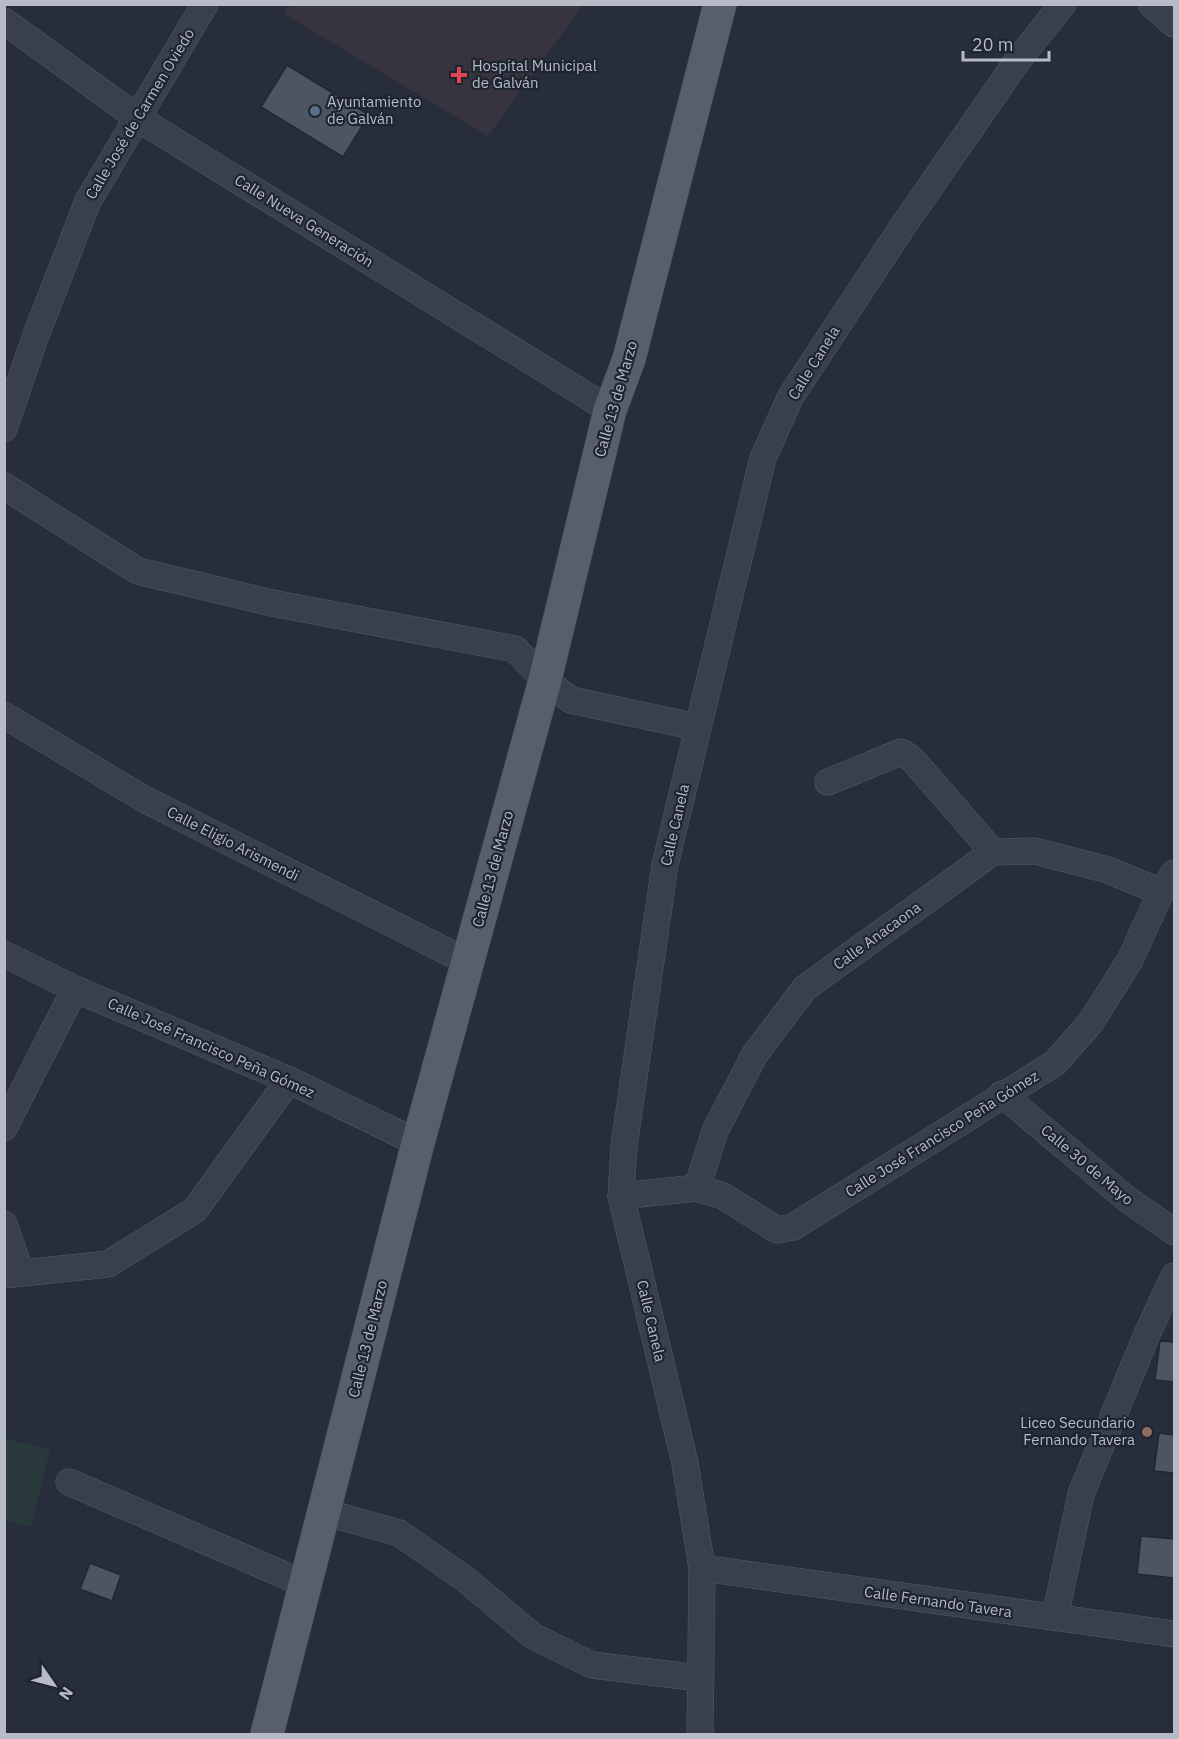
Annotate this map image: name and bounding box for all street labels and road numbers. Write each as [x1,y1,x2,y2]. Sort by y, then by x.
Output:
street label: Calle José de Carmen Oviedo [81,25,198,203]
street label: Calle Nueva Generación [231,170,377,271]
street label: Calle Canela [783,322,844,403]
street label: Calle 13 de Marzo [590,339,641,459]
street label: Calle Canela [656,782,693,868]
street label: Calle Eligio Arismendi [164,802,303,885]
street label: Calle 13 de Marzo [468,808,517,929]
street label: Calle Anacaona [829,897,924,974]
street label: Calle José Francisco Peña Gómez [105,993,318,1102]
street label: Calle José Francisco Peña Gómez [842,1066,1042,1201]
street label: Calle 30 de Mayo [1037,1120,1138,1209]
street label: Calle 13 de Marzo [344,1278,391,1399]
street label: Calle Canela [633,1278,670,1364]
street label: Calle Fernando Tavera [863,1582,1013,1621]

